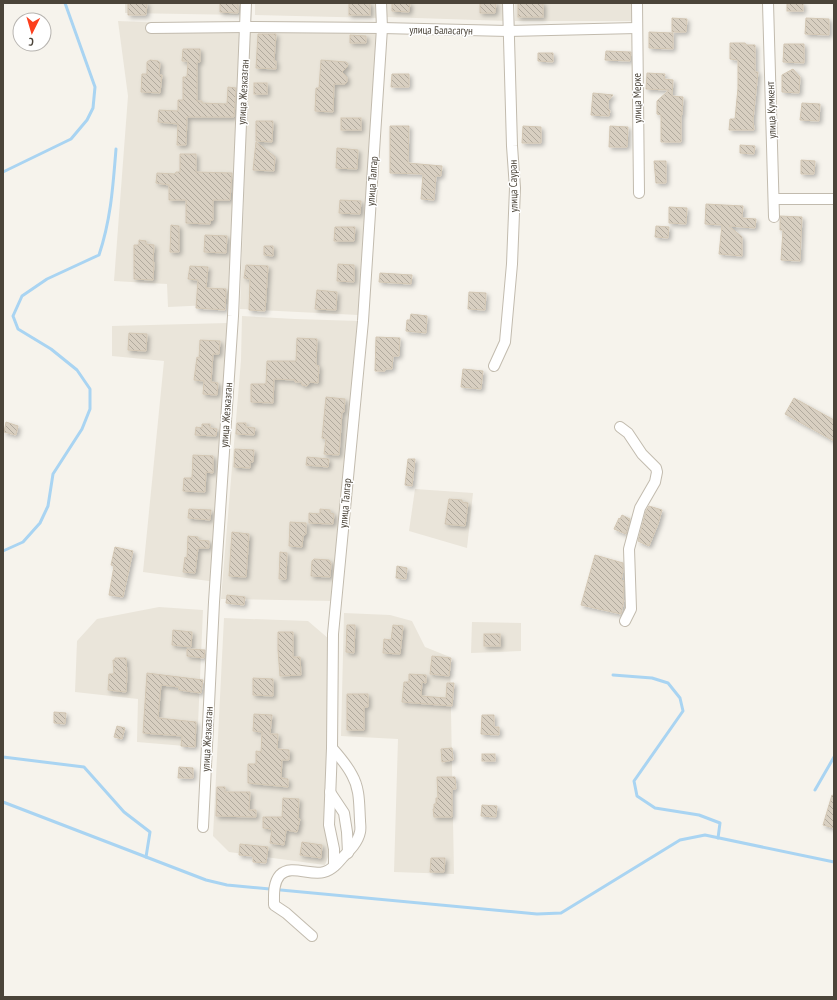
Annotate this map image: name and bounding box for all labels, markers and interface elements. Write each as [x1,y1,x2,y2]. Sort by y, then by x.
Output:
north arrow [12,12,52,52]
street label: улица Баласагун [409,22,473,38]
text: С [28,35,34,49]
street label: улица Жезказган [234,59,252,125]
street label: улица Мерке [630,72,644,123]
street label: улица Кумкент [763,81,779,139]
street label: улица Талгар [363,155,381,206]
street label: улица Сауран [506,159,520,212]
street label: улица Жезказган [217,382,235,448]
street label: улица Талгар [336,477,354,528]
street label: улица Жезказган [198,706,216,772]

